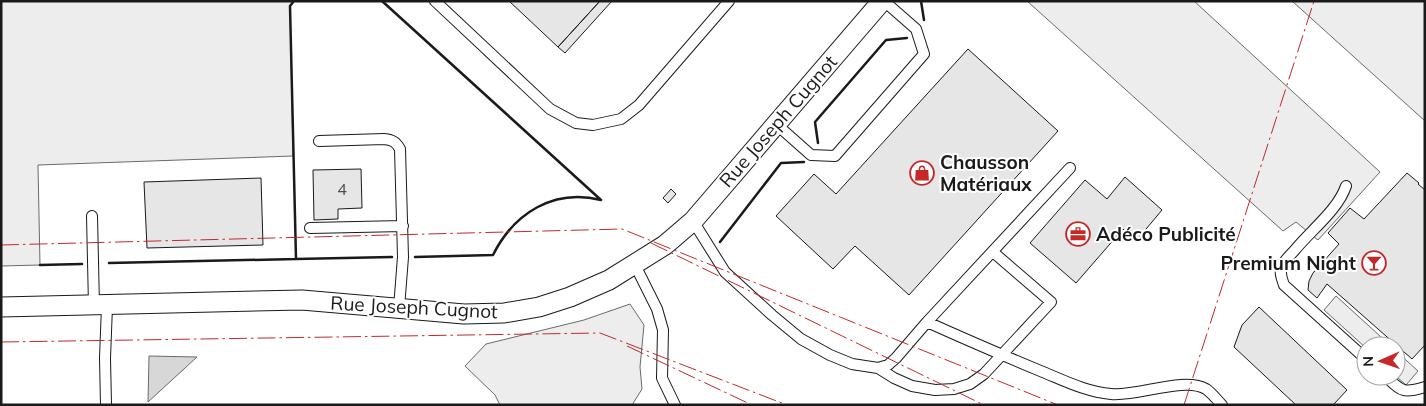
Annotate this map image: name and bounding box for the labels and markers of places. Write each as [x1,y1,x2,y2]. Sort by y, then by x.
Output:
place label: Chausson Matériaux [940,150,1032,196]
shop icon: Chausson Matériaux [909,160,935,186]
office icon: Adéco Publicité [1065,221,1091,247]
place label: Adéco Publicité [1096,222,1236,246]
bar icon: Premium Night [1361,250,1387,276]
place label: Premium Night [1220,251,1356,275]

